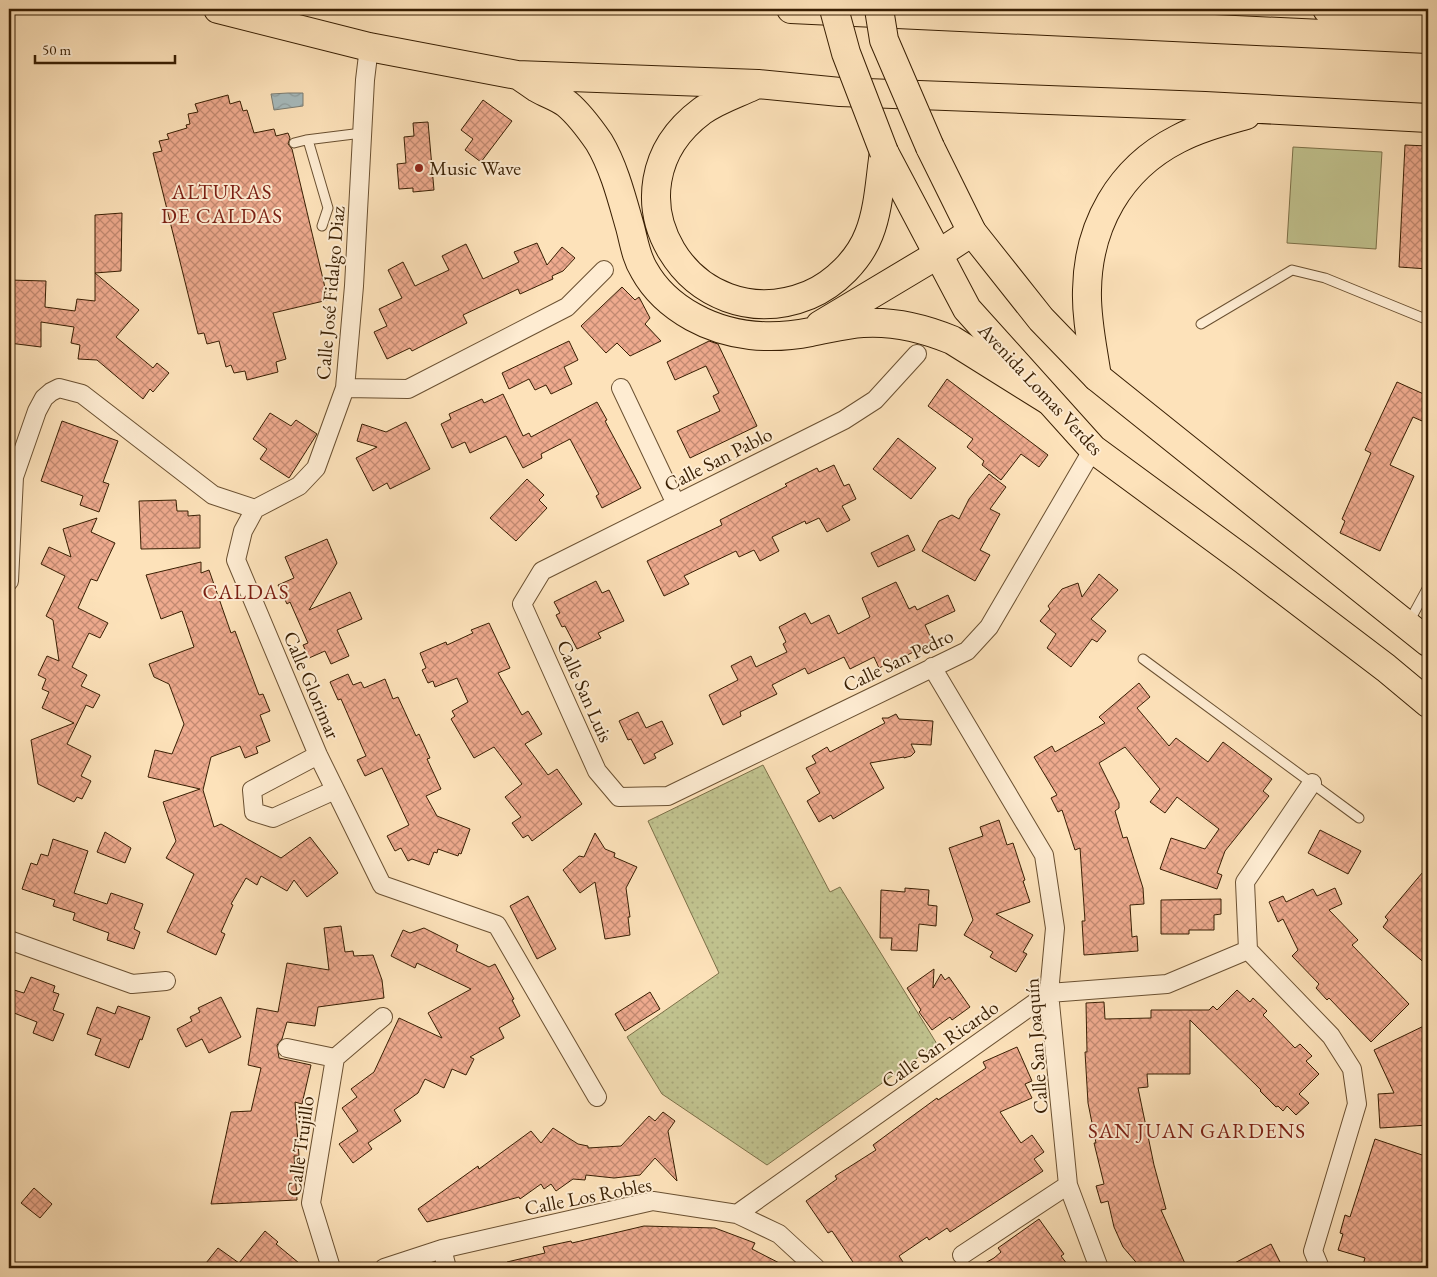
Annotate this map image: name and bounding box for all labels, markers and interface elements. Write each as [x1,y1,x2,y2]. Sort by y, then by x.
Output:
scale bar [35,32,175,64]
text: 50 m [42,40,71,59]
place label: Music Wave [429,155,521,181]
marker: Music Wave [413,162,425,174]
district label: ALTURAS DE CALDAS [161,178,283,229]
street label: Calle José Fidalgo Diaz [309,205,351,381]
street label: Avenida Lomas Verdes [972,317,1109,461]
street label: Calle San Pablo [659,421,777,497]
district label: CALDAS [202,578,290,605]
street label: Calle San Pedro [838,622,958,698]
street label: Calle Glorimar [278,627,346,743]
street label: Calle San Luis [551,636,619,746]
street label: Calle San Joaquín [1018,977,1054,1115]
street label: Calle San Ricardo [876,994,1004,1094]
street label: Calle Trujillo [280,1094,320,1198]
district label: SAN JUAN GARDENS [1088,1117,1306,1144]
street label: Calle Los Robles [522,1171,654,1221]

